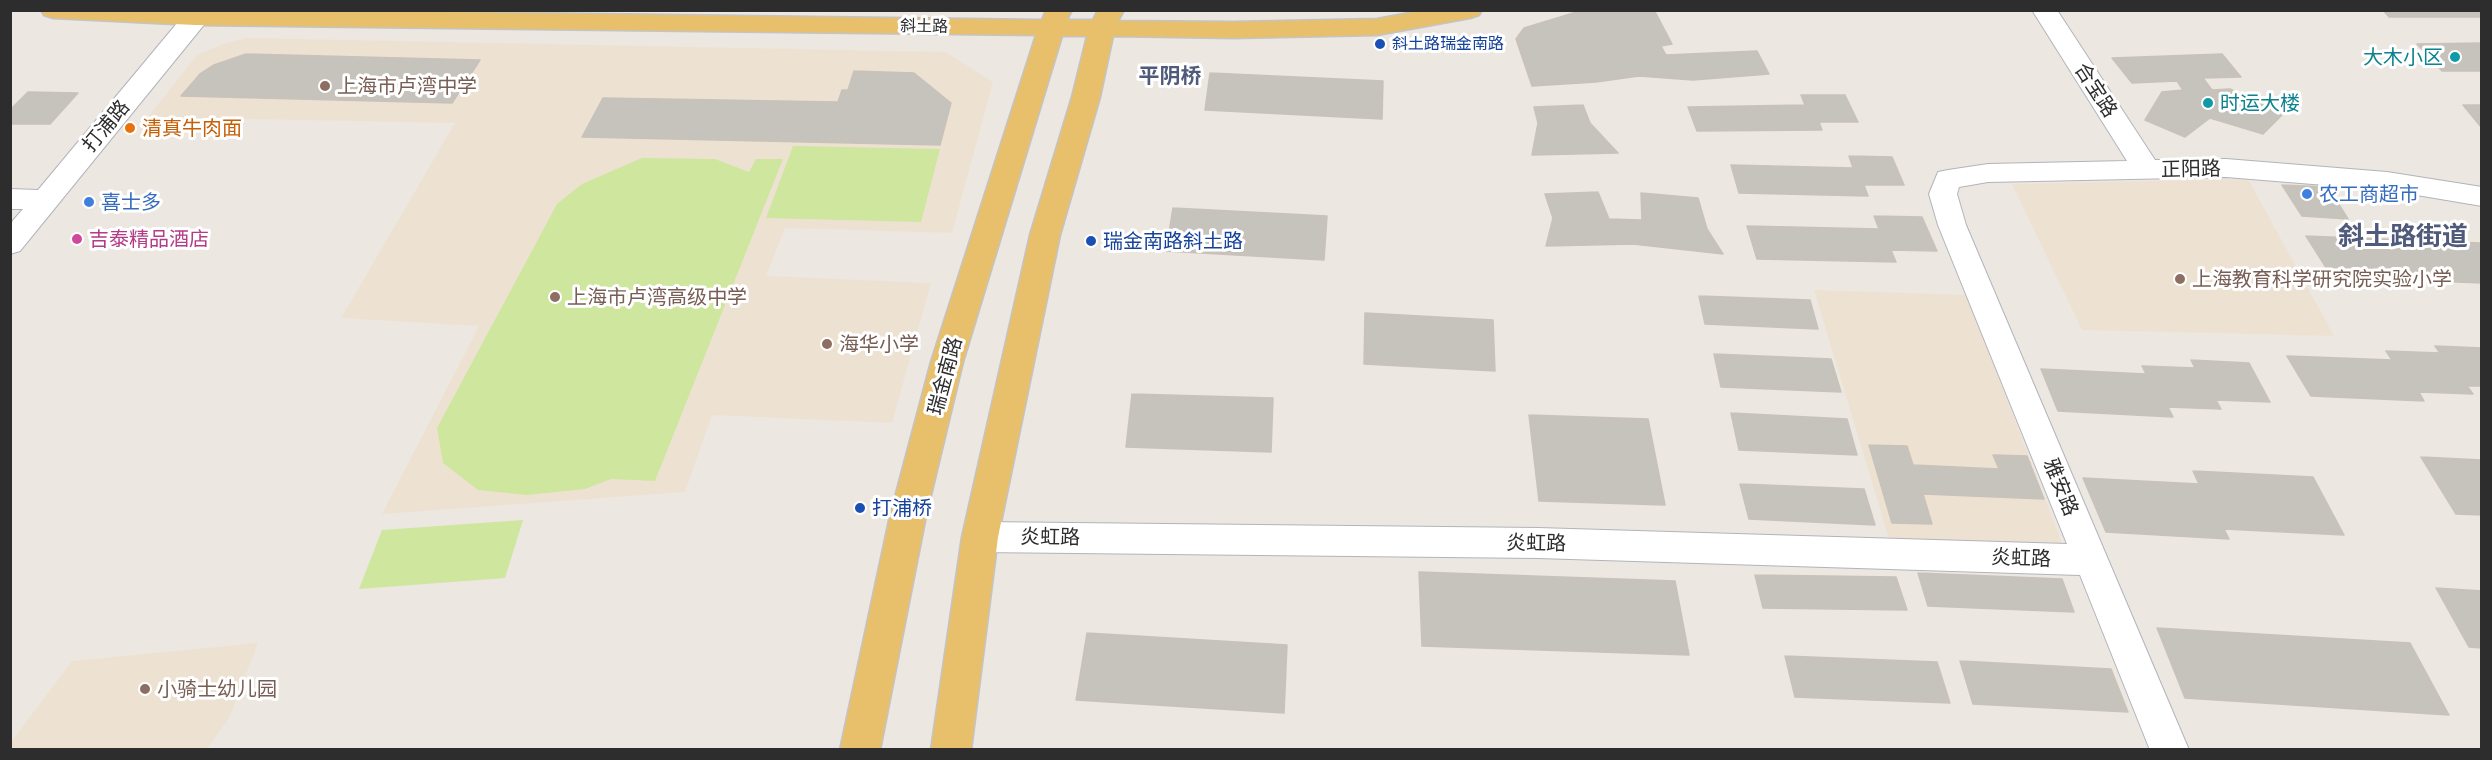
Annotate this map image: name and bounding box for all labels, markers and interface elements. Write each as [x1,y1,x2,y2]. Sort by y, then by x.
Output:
street label: 斜土路 [900,16,948,36]
place label: 斜土路瑞金南路 [1392,34,1504,54]
marker: 斜土路瑞金南路 [1373,37,1387,51]
place label: 大木小区 [2363,45,2443,69]
marker: 大木小区 [2448,50,2462,64]
street label: 合宝路 [2070,58,2122,122]
district label: 平阴桥 [1139,63,1201,89]
place label: 上海市卢湾中学 [337,74,477,98]
marker: 上海市卢湾中学 [318,79,332,93]
place label: 时运大楼 [2220,91,2300,115]
street label: 打浦路 [78,95,134,157]
marker: 时运大楼 [2201,96,2215,110]
place label: 清真牛肉面 [142,116,242,140]
marker: 清真牛肉面 [123,121,137,135]
street label: 正阳路 [2161,156,2221,182]
place label: 农工商超市 [2319,182,2419,206]
marker: 农工商超市 [2300,187,2314,201]
place label: 喜士多 [101,190,161,214]
marker: 喜士多 [82,195,96,209]
district label: 斜土路街道 [2338,220,2468,252]
place label: 吉泰精品酒店 [89,227,209,251]
place label: 瑞金南路斜土路 [1103,229,1243,253]
marker: 吉泰精品酒店 [70,232,84,246]
marker: 瑞金南路斜土路 [1084,234,1098,248]
place label: 上海教育科学研究院实验小学 [2192,267,2452,291]
marker: 上海教育科学研究院实验小学 [2173,272,2187,286]
place label: 上海市卢湾高级中学 [567,285,747,309]
marker: 上海市卢湾高级中学 [548,290,562,304]
place label: 海华小学 [839,332,919,356]
street label: 瑞金南路 [923,334,967,418]
marker: 海华小学 [820,337,834,351]
street label: 雅安路 [2039,455,2083,519]
place label: 打浦桥 [872,496,932,520]
marker: 打浦桥 [853,501,867,515]
street label: 炎虹路 [1020,524,1080,550]
street label: 炎虹路 [1506,530,1566,556]
street label: 炎虹路 [1991,545,2051,571]
place label: 小骑士幼儿园 [157,677,277,701]
marker: 小骑士幼儿园 [138,682,152,696]

